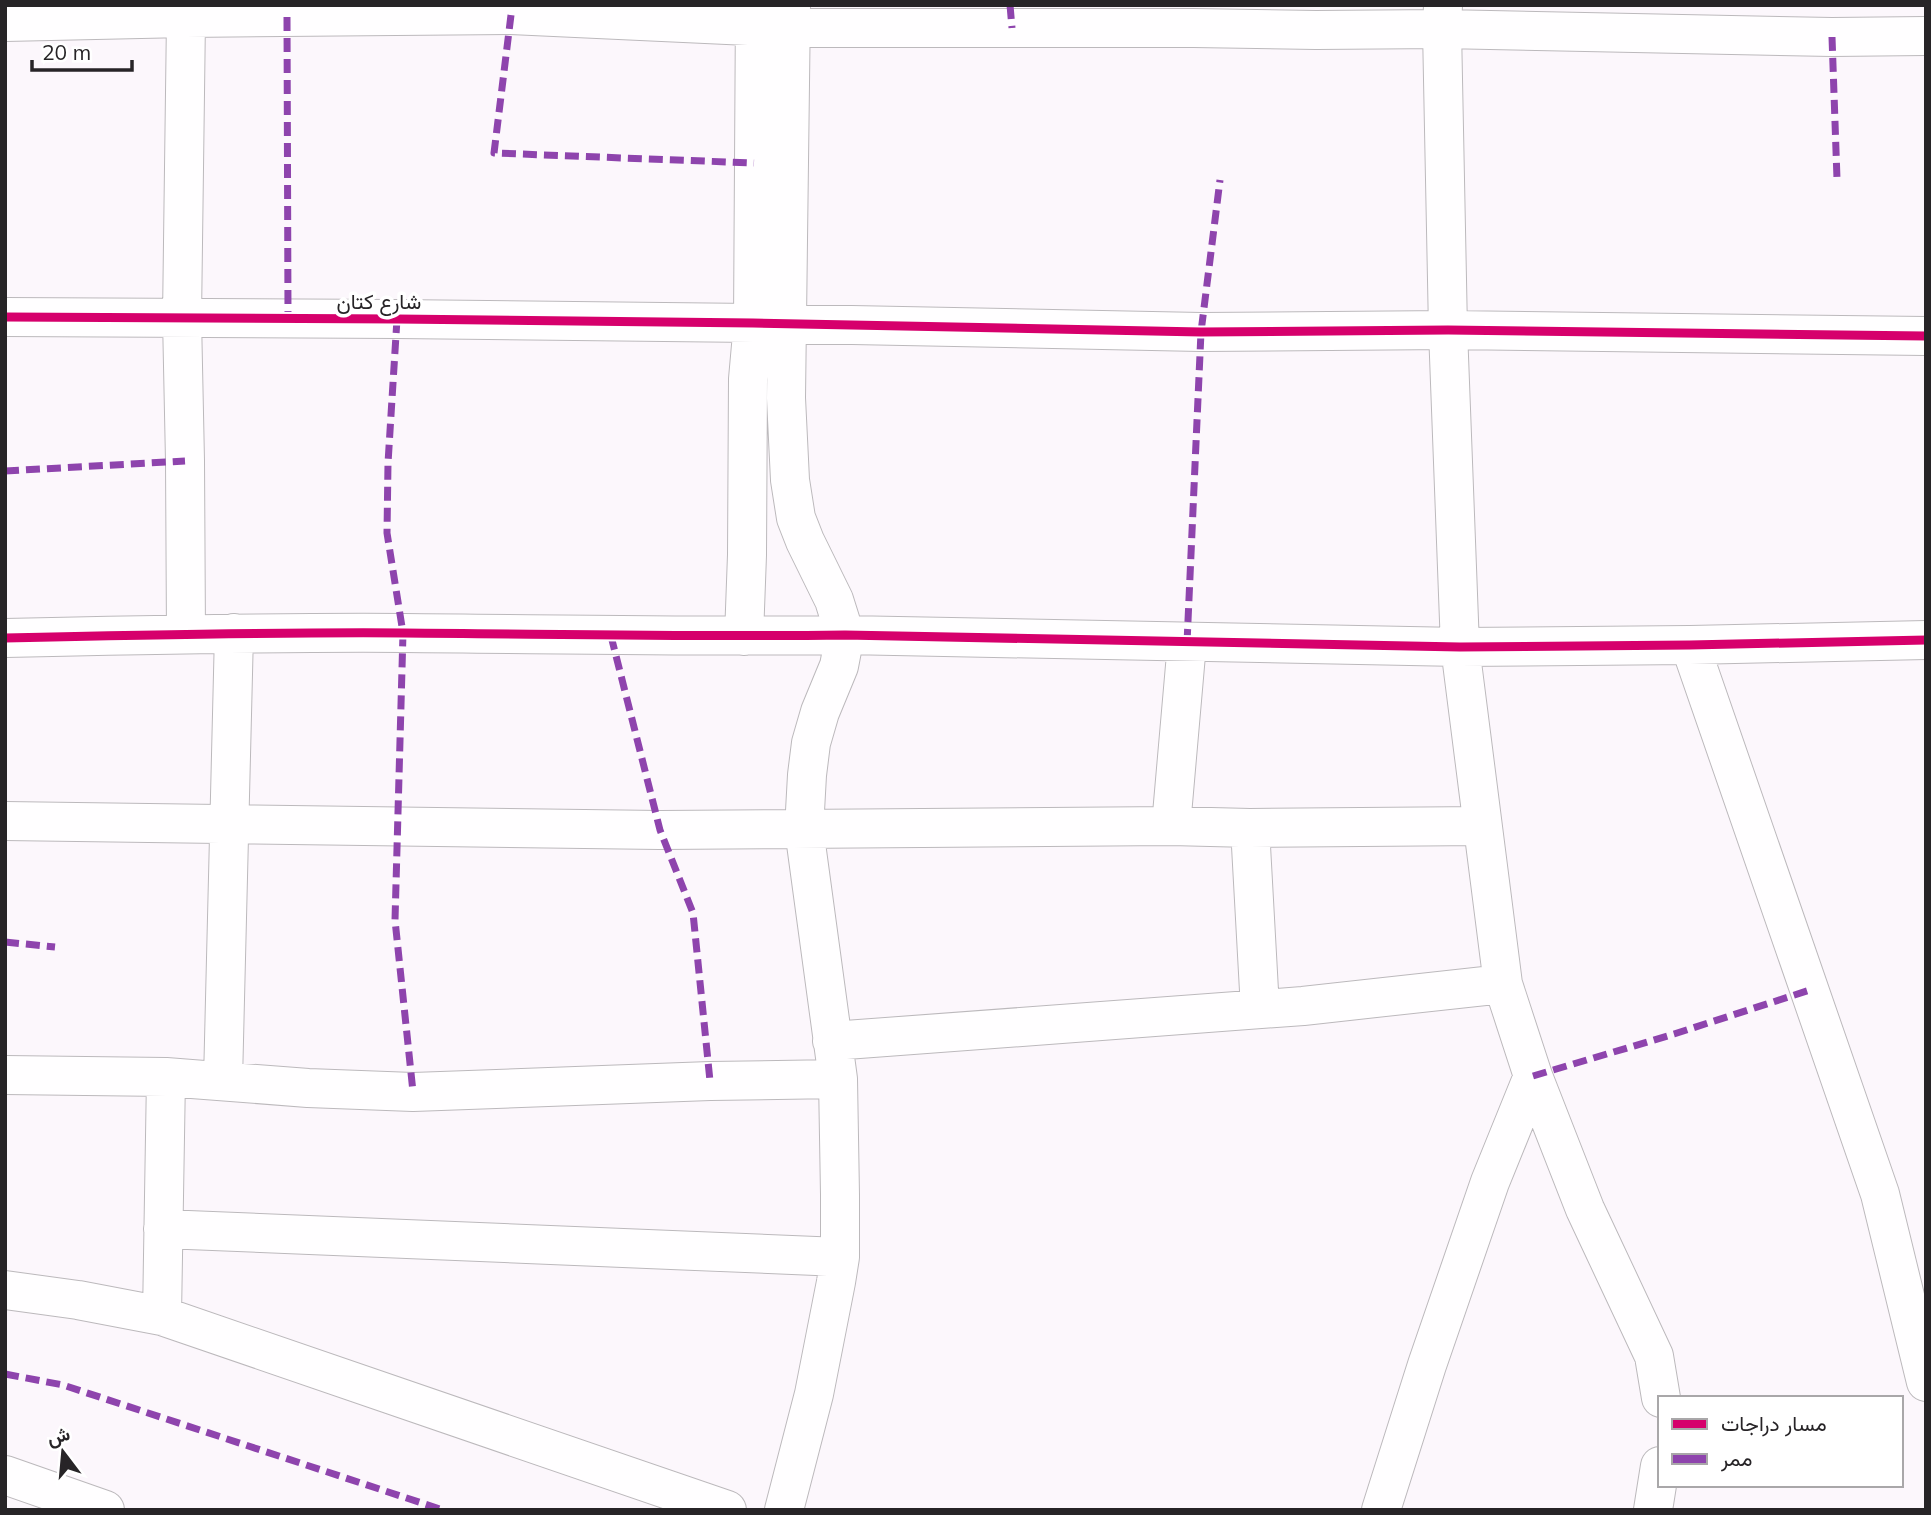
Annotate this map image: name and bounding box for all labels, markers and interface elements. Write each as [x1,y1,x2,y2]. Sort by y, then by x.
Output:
scale bar [32,28,131,72]
text: 20 m [42,39,91,65]
street label: شارع كتان [337,288,421,316]
legend [1658,1396,1903,1487]
text: مسار دراجات [1721,1410,1827,1437]
north arrow [28,1417,98,1487]
text: ش [44,1421,73,1450]
text: ممر [1720,1445,1752,1472]

